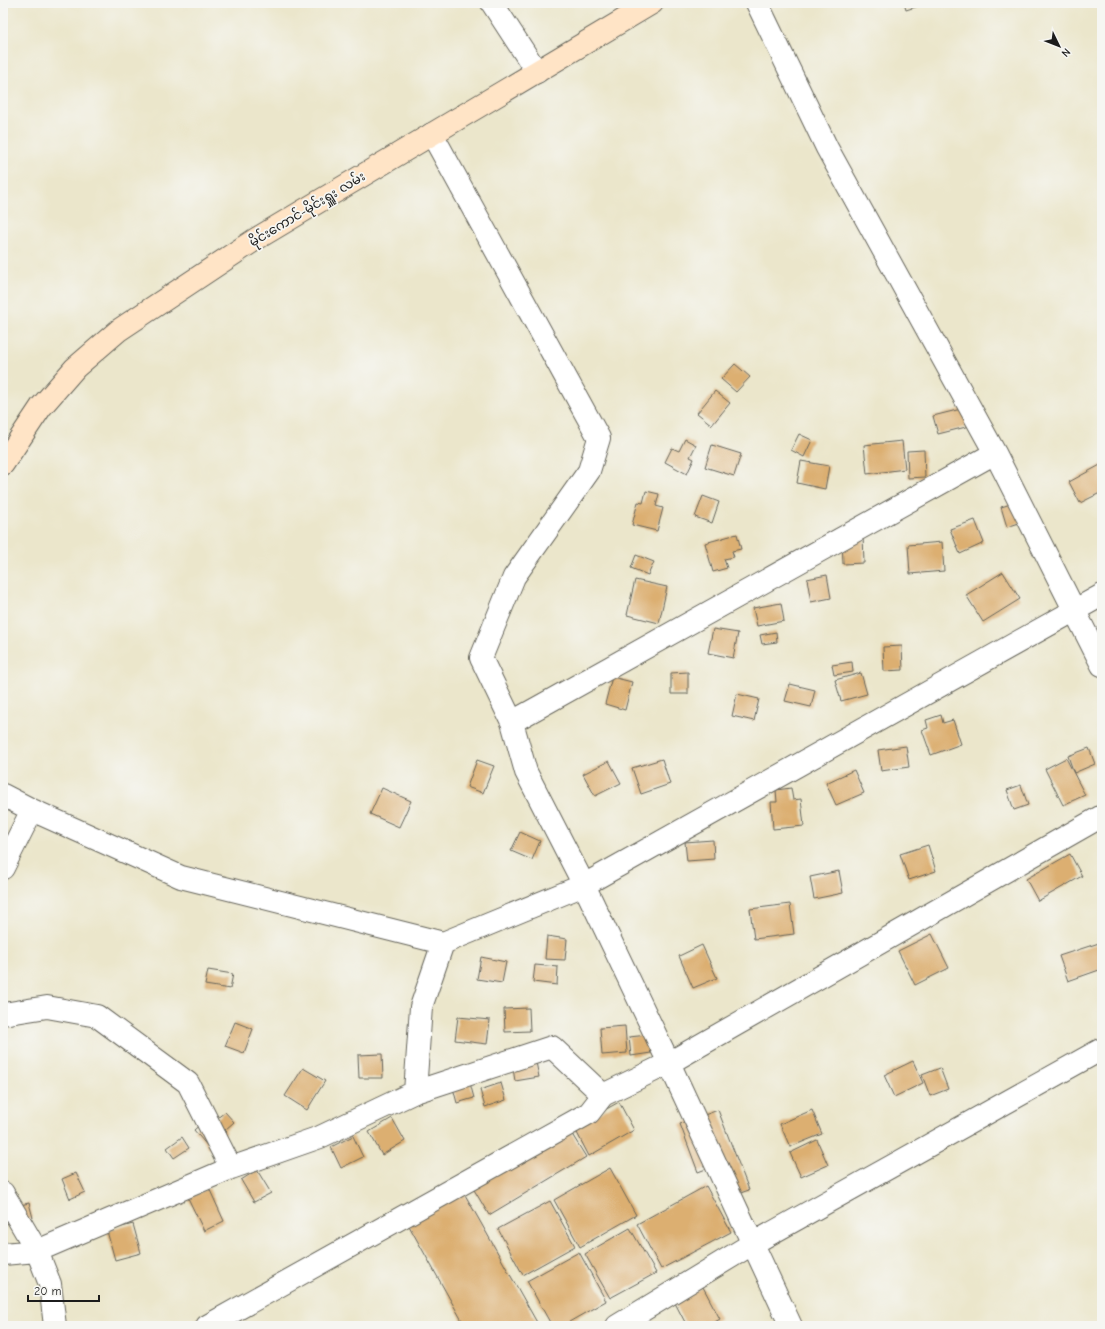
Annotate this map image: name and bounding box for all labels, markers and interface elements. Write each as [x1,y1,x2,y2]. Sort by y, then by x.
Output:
north arrow [1039,26,1079,66]
text: N [1059,45,1073,60]
street label: မိုင်းကောင်-မိုင်းရှူး လမ်း [246,168,369,252]
scale bar [28,1277,99,1303]
text: 20 m [34,1284,62,1298]

